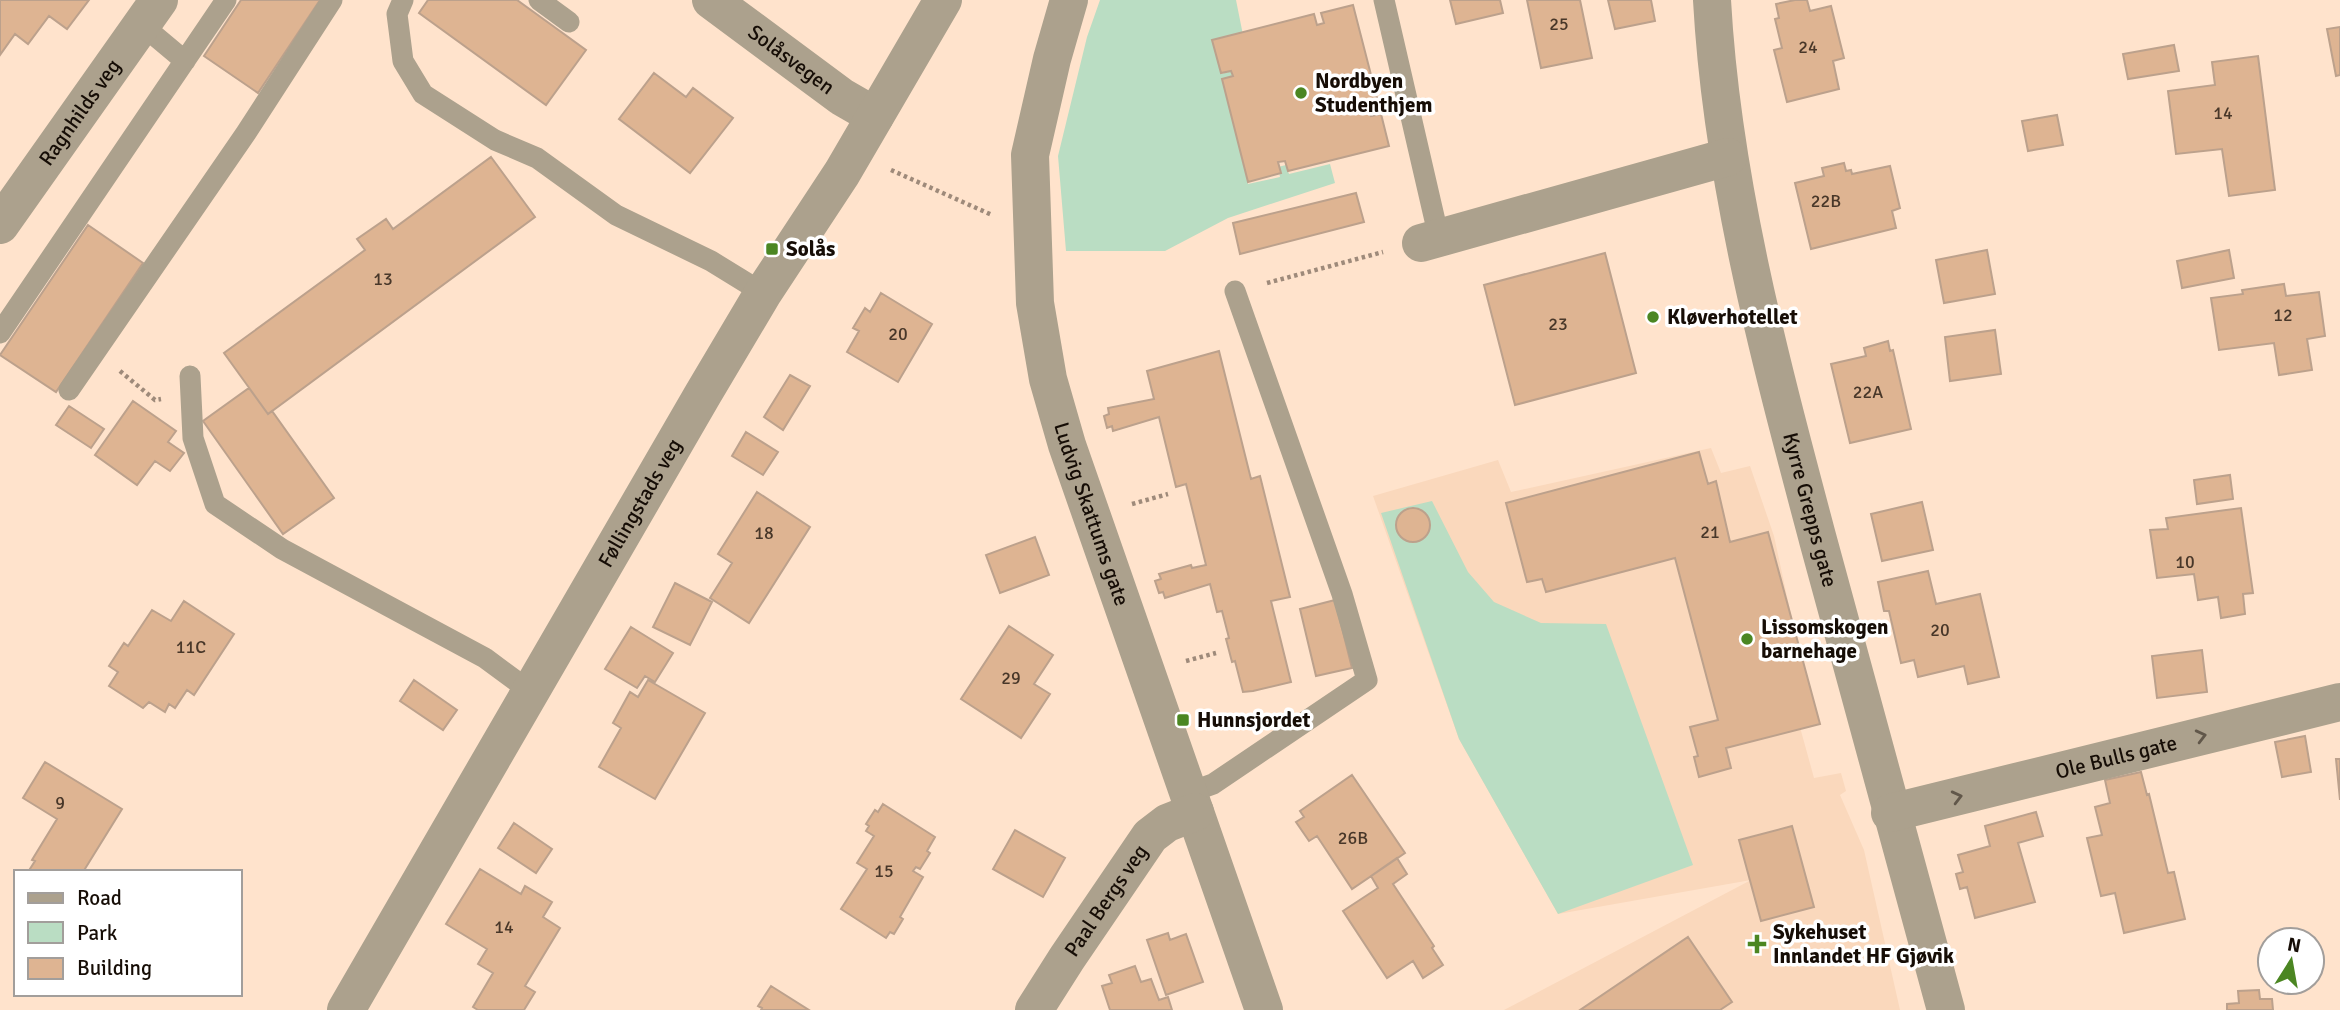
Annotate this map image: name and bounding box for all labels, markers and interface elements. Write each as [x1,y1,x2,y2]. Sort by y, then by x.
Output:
house number: 25 [1549,13,1569,35]
street label: Solåsvegen [743,19,840,100]
house number: 24 [1798,36,1818,58]
street label: Ragnhilds veg [33,54,126,171]
place label: Nordbyen Studenthjem [1315,68,1432,118]
marker: Nordbyen Studenthjem [1293,85,1309,101]
house number: 14 [2213,102,2233,124]
house number: 22B [1811,190,1841,212]
place label: Solås [786,236,835,262]
marker: Solås [764,241,780,257]
house number: 13 [373,268,393,290]
place label: Kløverhotellet [1667,304,1798,330]
house number: 12 [2273,304,2293,326]
marker: Kløverhotellet [1645,309,1661,325]
house number: 23 [1548,313,1568,335]
house number: 20 [888,323,908,345]
house number: 22A [1853,381,1883,403]
street label: Ludvig Skattums gate [1048,419,1135,609]
street label: Kyrre Grepps gate [1777,430,1843,590]
street label: Føllingstads veg [592,434,687,572]
house number: 21 [1700,521,1720,543]
house number: 18 [754,522,774,544]
house number: 10 [2175,551,2195,573]
place label: Lissomskogen barnehage [1761,614,1889,664]
house number: 20 [1930,619,1950,641]
marker: Lissomskogen barnehage [1739,631,1755,647]
house number: 11C [176,636,206,658]
house number: 29 [1001,667,1021,689]
place label: Hunnsjordet [1197,707,1310,733]
marker: Hunnsjordet [1175,712,1191,728]
street label: Ole Bulls gate [2053,730,2180,785]
one-way arrow [2195,730,2207,745]
one-way arrow [1951,791,1963,805]
house number: 9 [55,792,65,814]
house number: 26B [1338,827,1368,849]
street label: Paal Bergs veg [1059,839,1153,962]
house number: 15 [874,860,894,882]
legend [14,870,242,996]
text: Road [77,885,122,911]
house number: 14 [494,916,514,938]
place label: Sykehuset Innlandet HF Gjøvik [1773,919,1954,969]
text: Park [77,920,118,946]
north arrow [2256,926,2326,996]
text: N [2285,932,2303,958]
marker: Sykehuset Innlandet HF Gjøvik [1747,934,1767,954]
text: Building [77,955,152,981]

